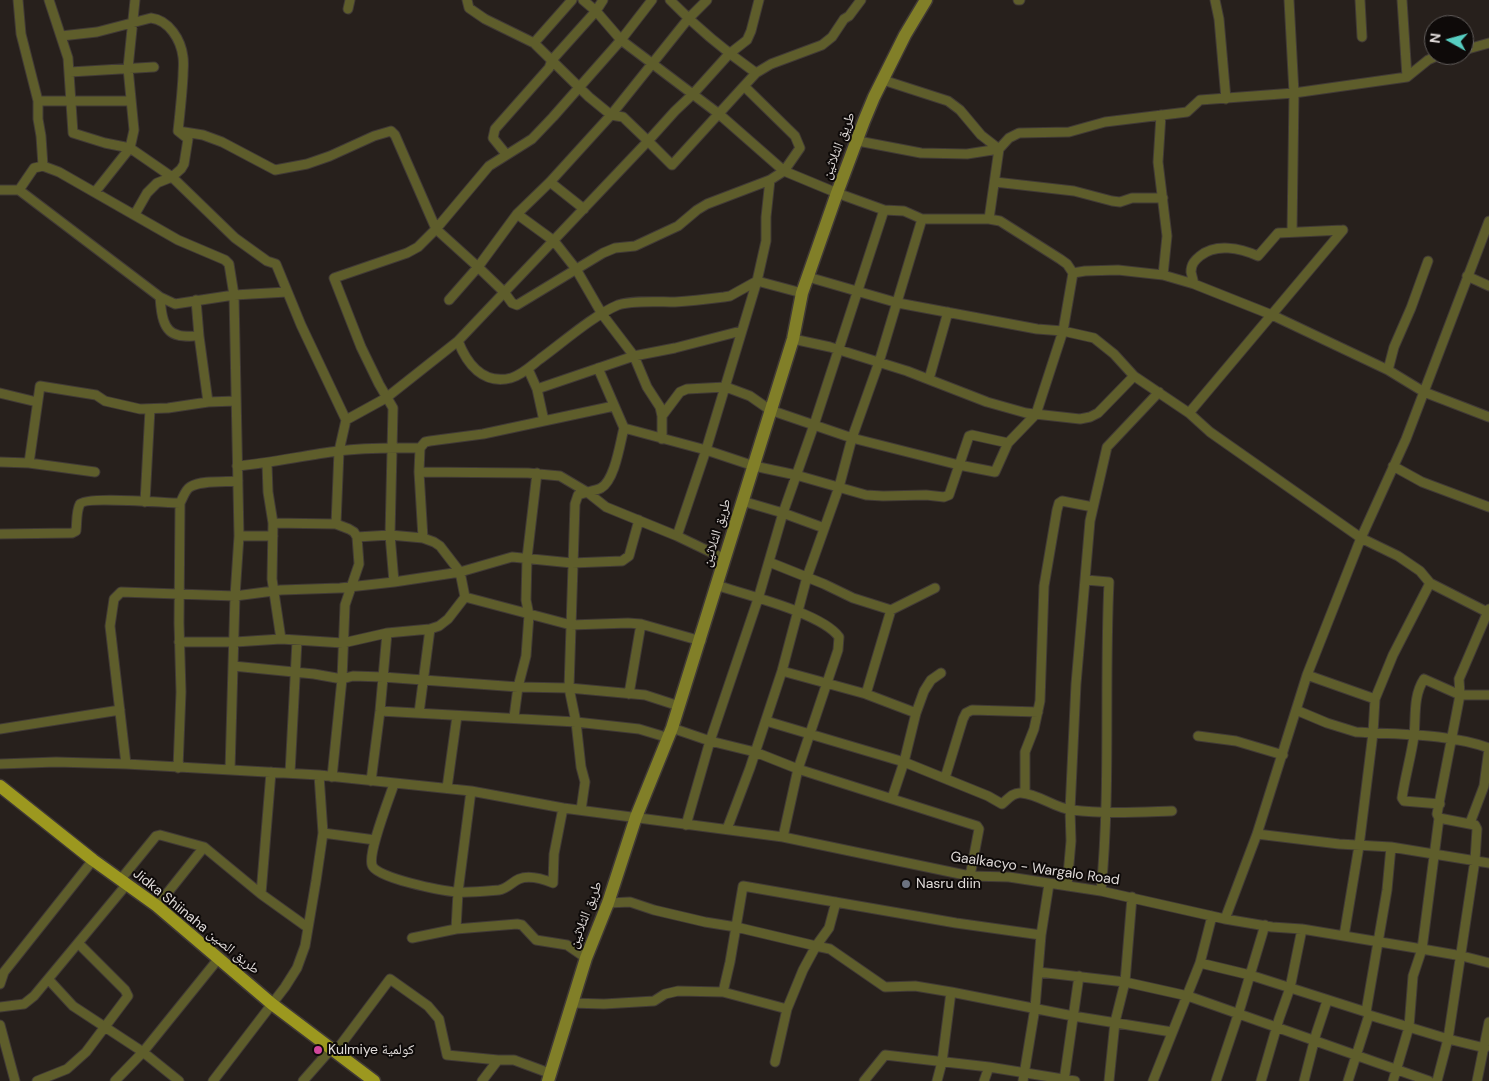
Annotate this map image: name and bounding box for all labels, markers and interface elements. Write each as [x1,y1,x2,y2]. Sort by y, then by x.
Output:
north arrow [1424,15,1474,65]
text: N [1426,32,1445,44]
street label: طريق الثلاثين [819,110,859,182]
street label: طريق الثلاثين [699,497,735,569]
street label: Gaalkacyo - Wargalo Road [949,849,1121,889]
street label: Jidka Shiinaha طريق الصين [129,866,263,978]
place label: Nasru diin [916,876,981,892]
marker: Nasru diin [900,878,912,890]
street label: طريق الثلاثين [566,879,606,951]
place label: Kulmiye كولمية [328,1042,414,1058]
marker: Kulmiye كولمية [312,1044,324,1056]

